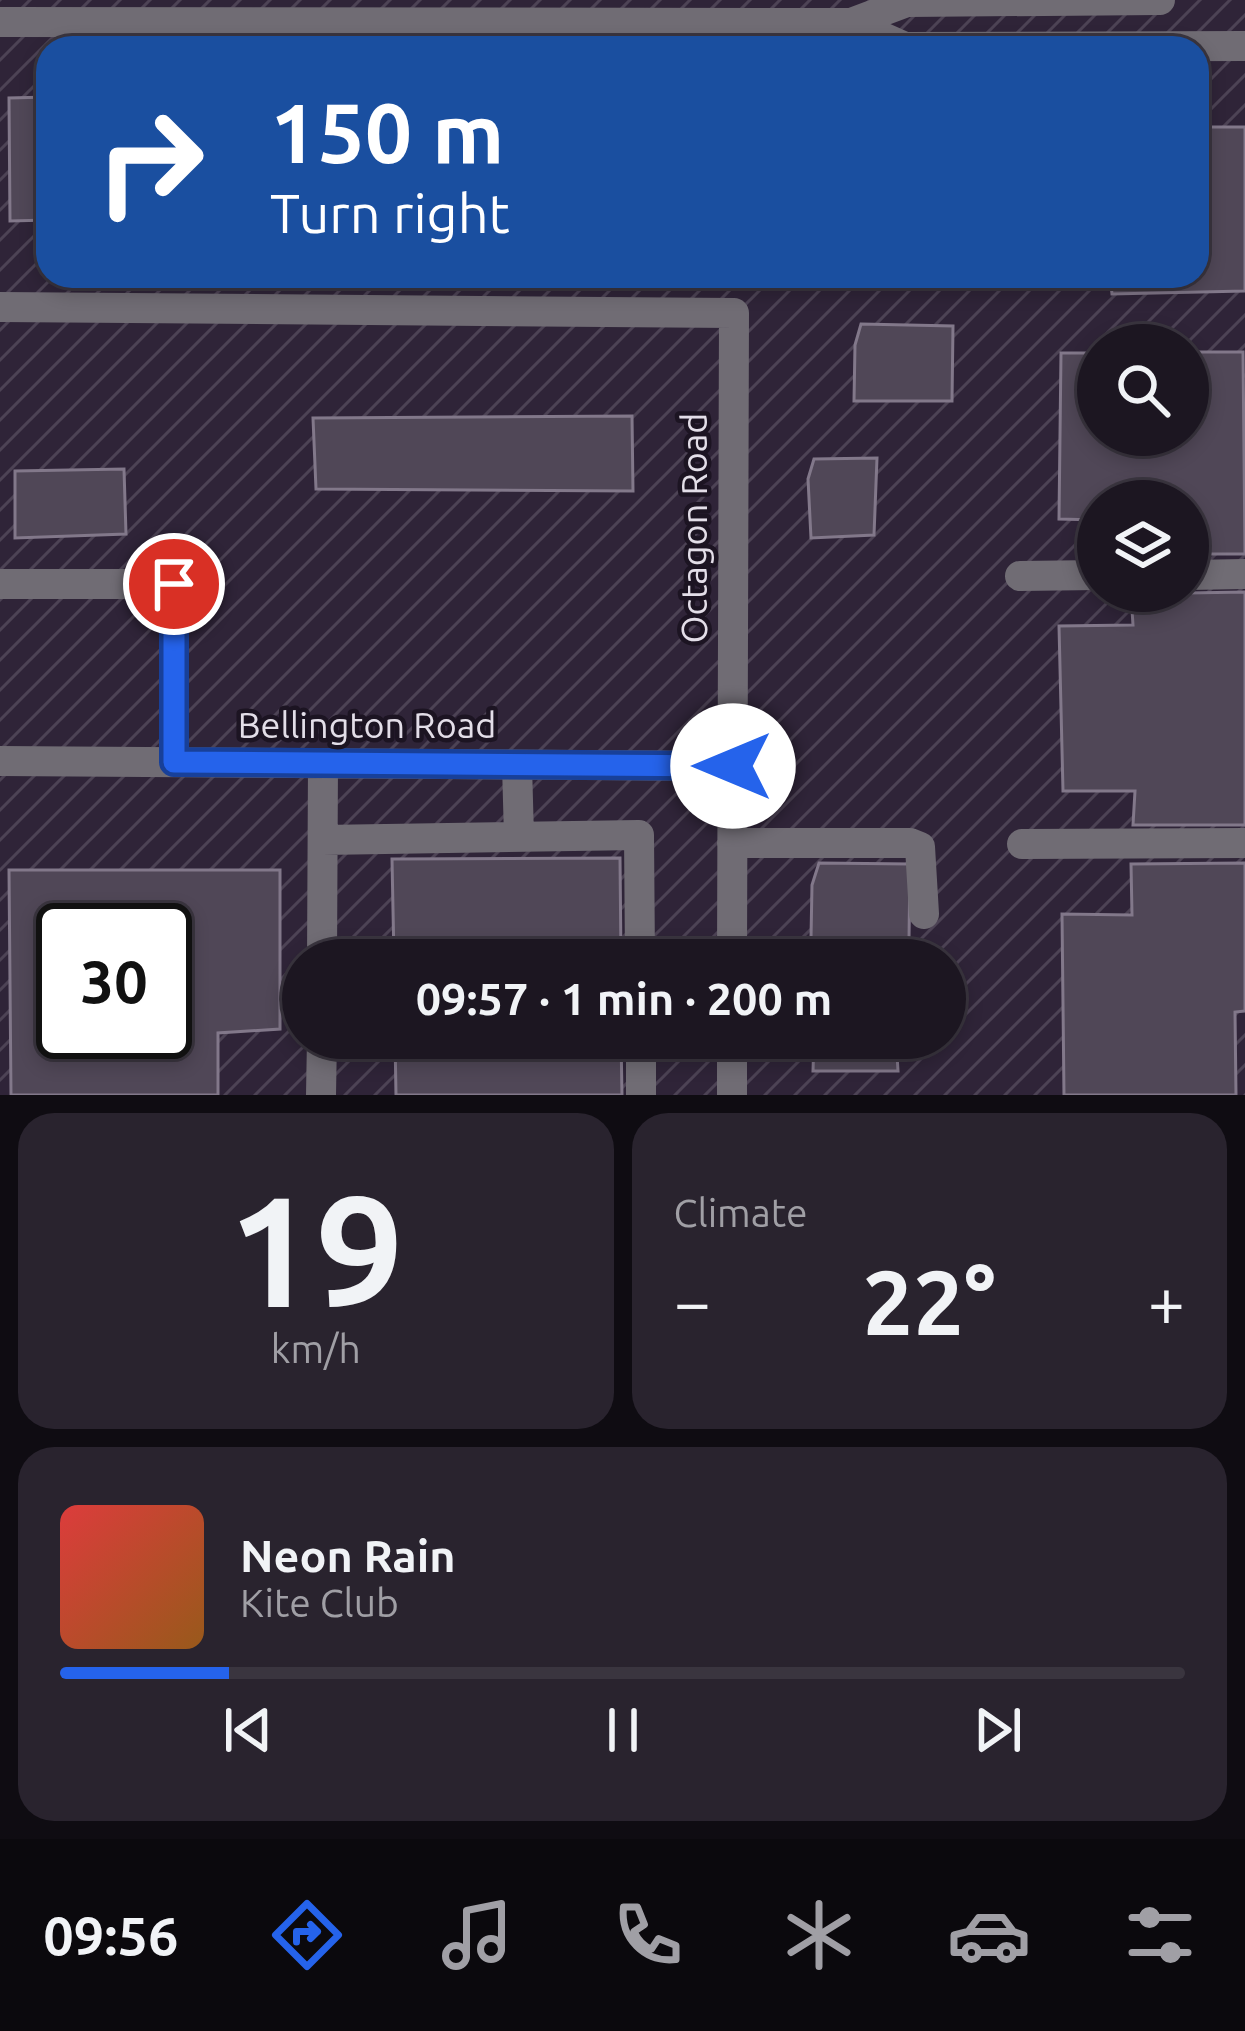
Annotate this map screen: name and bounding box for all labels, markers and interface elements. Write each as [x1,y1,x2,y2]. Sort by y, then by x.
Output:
icon: right [72,84,228,240]
text: 150 m [270,85,504,179]
text: Turn right [270,183,510,243]
map controls [1077,324,1209,612]
button: search [1077,324,1209,456]
street label: Octagon Road [673,413,714,643]
button: layers [1077,480,1209,612]
pin [123,533,225,635]
icon: arrive [141,551,207,617]
position arrow [670,703,796,829]
street label: Bellington Road [238,704,496,745]
speed limit sign: 30 [36,903,192,1059]
text: 09:57 · 1 min · 200 m [416,973,832,1024]
text: 19 [228,1162,404,1336]
text: Climate [674,1191,808,1234]
text: 22° [863,1251,996,1352]
text: − [674,1264,711,1338]
text: + [1148,1264,1185,1338]
text: km/h [271,1327,361,1370]
text: Neon Rain [240,1530,455,1581]
text: Kite Club [240,1581,399,1624]
icon: previous [215,1697,281,1763]
icon: pause [590,1697,656,1763]
icon: next [965,1697,1031,1763]
icon: directions [265,1893,349,1977]
icon: music [435,1893,519,1977]
icon: phone [606,1893,690,1977]
icon: climate [777,1893,861,1977]
icon: car [947,1893,1031,1977]
icon: filters [1118,1893,1202,1977]
text: 09:56 [43,1905,178,1965]

